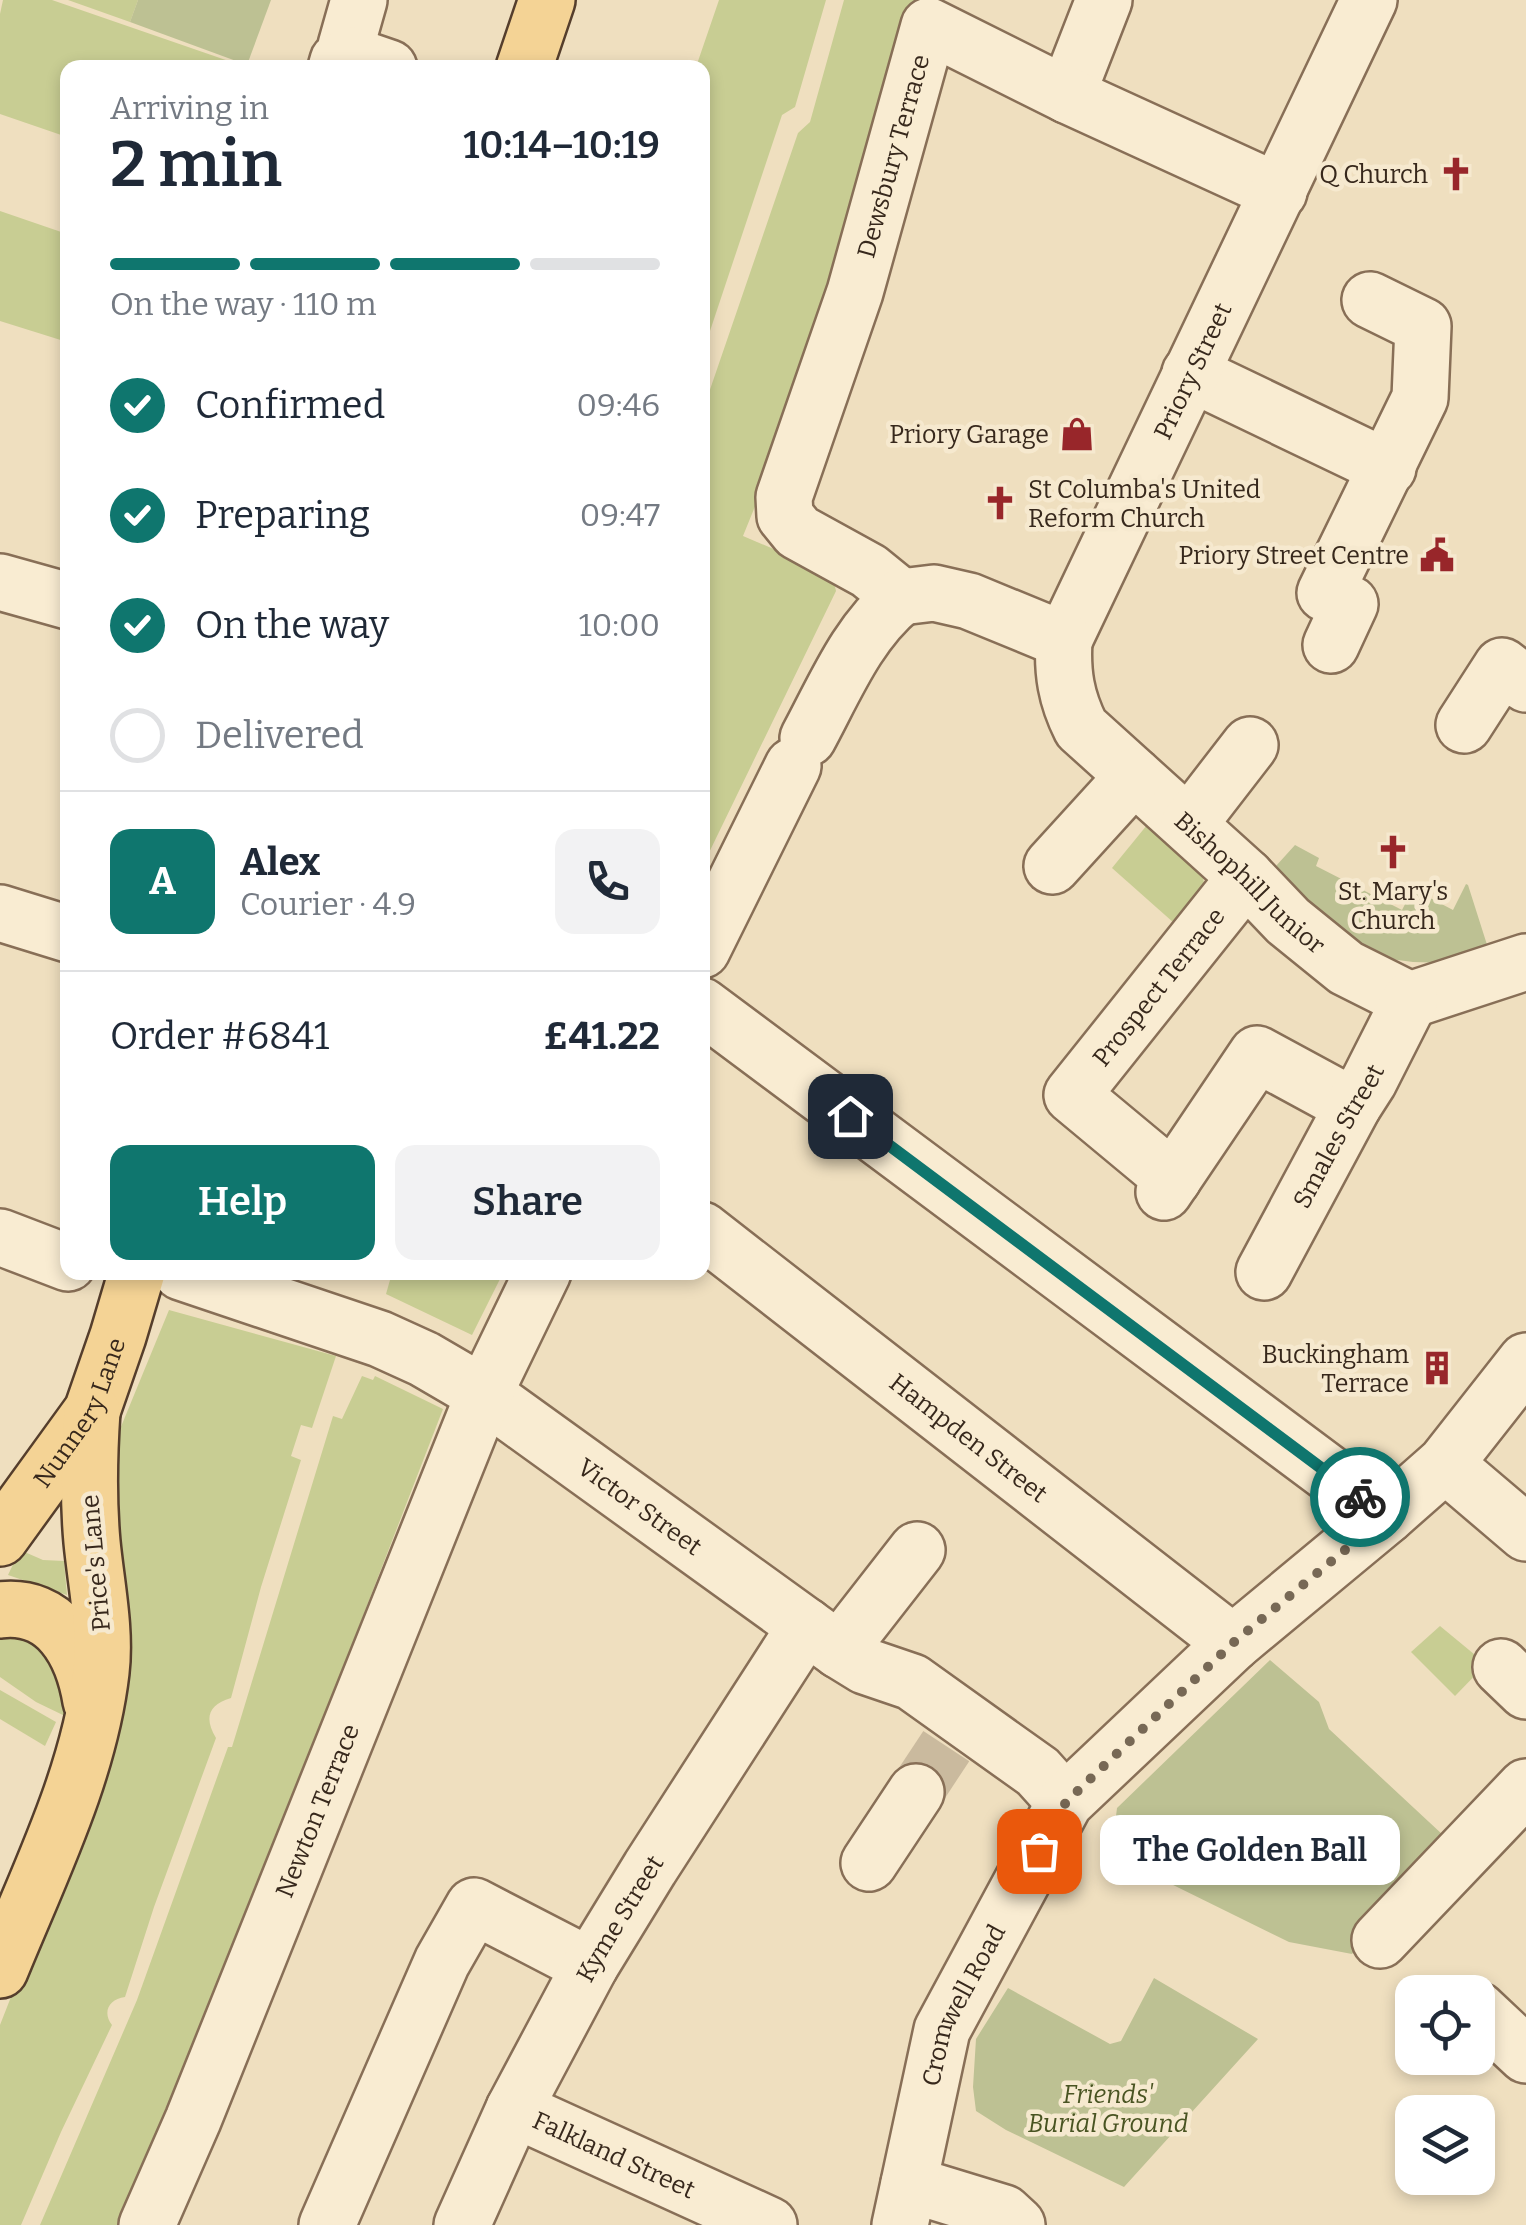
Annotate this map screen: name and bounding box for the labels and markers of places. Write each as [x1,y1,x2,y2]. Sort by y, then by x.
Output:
church icon: Q Church [1437,155,1475,193]
place label: Q Church [1319,160,1428,190]
shop icon: Priory Garage [1058,415,1096,453]
place label: Priory Garage [889,420,1049,450]
place label: St Columba's United Reform Church [1028,475,1261,534]
church icon: St Columba's United Reform Church [981,484,1019,522]
public building icon: Priory Street Centre [1418,536,1456,574]
place label: Priory Street Centre [1178,541,1409,571]
church icon: St. Mary's Church [1374,833,1412,871]
place label: St. Mary's Church [1338,877,1448,936]
pin [808,1074,893,1159]
place label: Buckingham Terrace [1262,1340,1409,1399]
building icon: Buckingham Terrace [1418,1349,1456,1387]
pin [997,1809,1082,1894]
callout: The Golden Ball [1099,1816,1399,1886]

